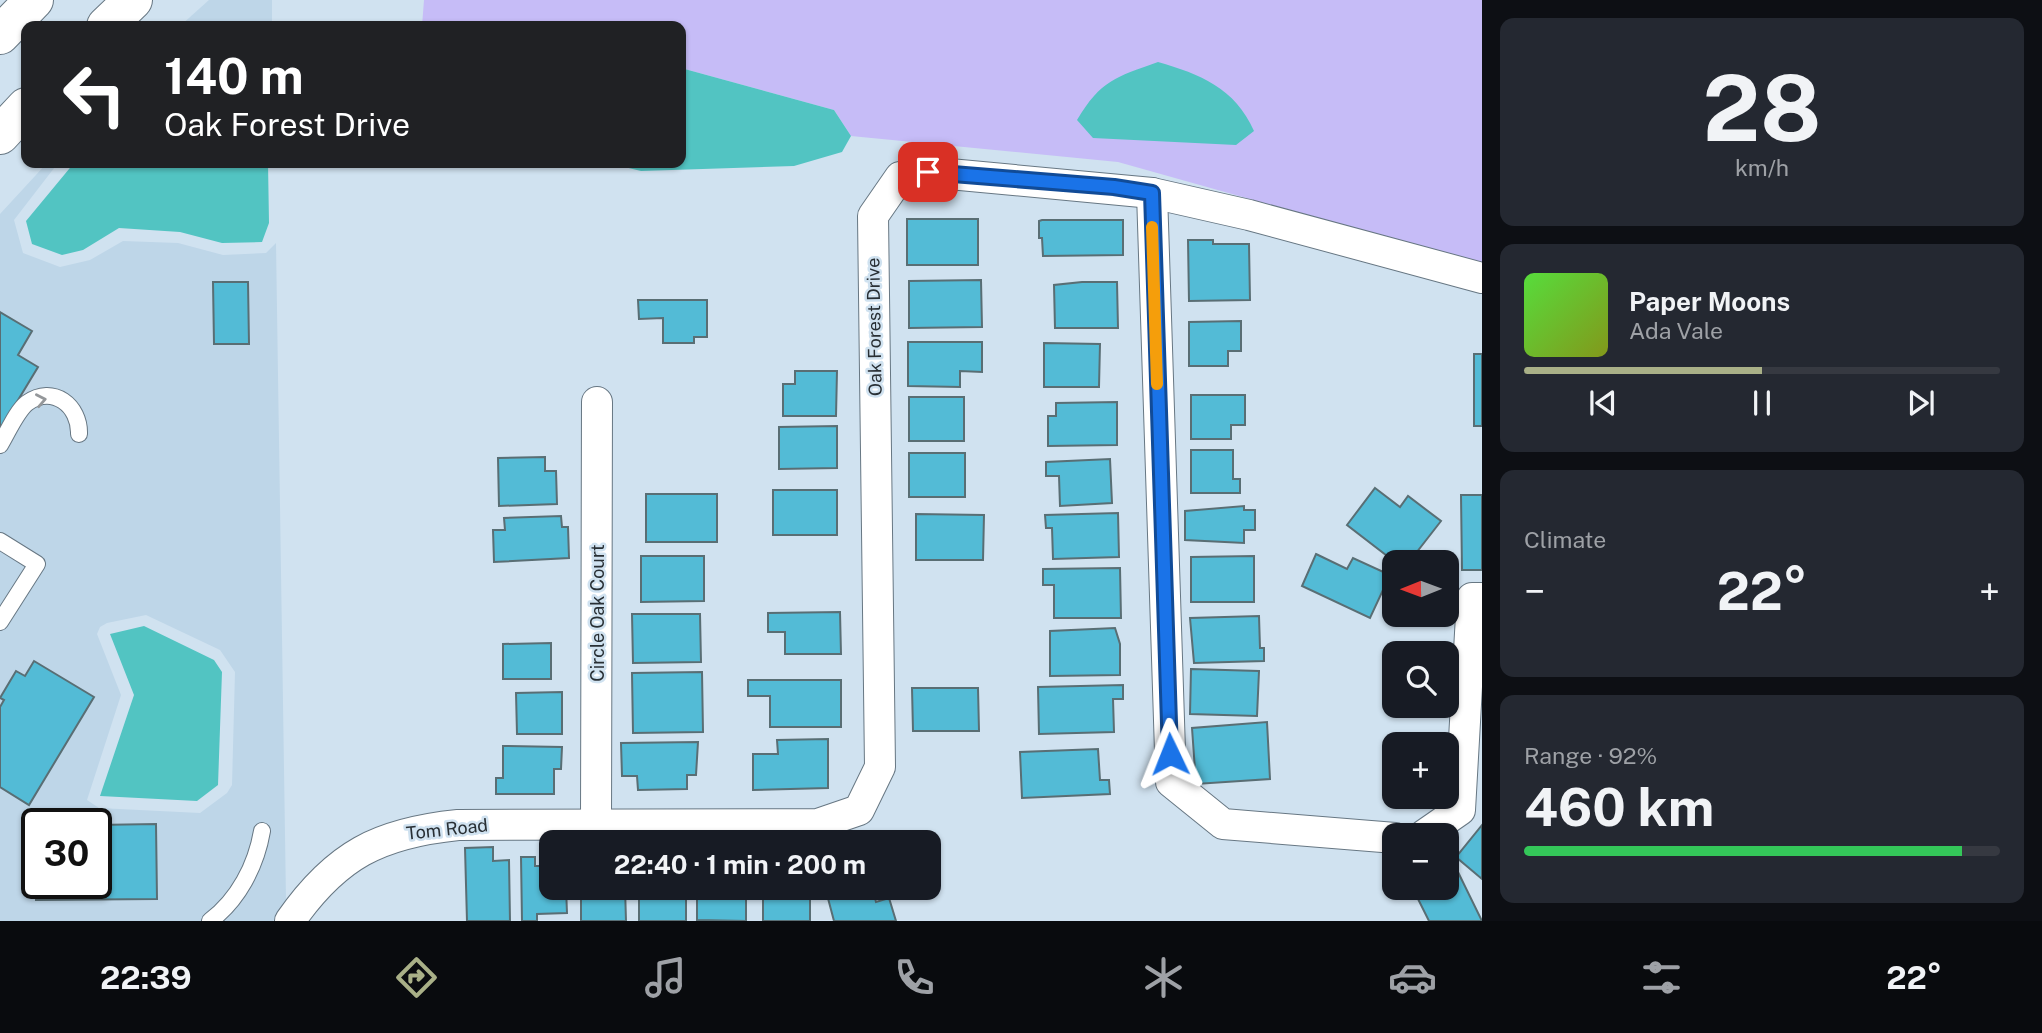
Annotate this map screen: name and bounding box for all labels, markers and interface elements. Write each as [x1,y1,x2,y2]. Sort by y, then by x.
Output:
text: 140 m [164,47,304,105]
icon: left [49,49,140,140]
text: 28 [1703,55,1821,161]
text: Oak Forest Drive [164,106,410,143]
pin [898,142,958,202]
icon: arrive [909,153,947,191]
text: km/h [1735,154,1789,181]
street label: Oak Forest Drive [862,258,886,396]
text: Paper Moons [1629,286,1790,317]
text: Ada Vale [1629,317,1723,344]
icon: previous [1584,384,1622,422]
icon: pause [1743,384,1781,422]
icon: next [1902,384,1940,422]
one-way arrow [35,393,46,408]
text: Climate [1524,526,1606,553]
street label: Circle Oak Court [587,544,608,682]
north arrow [1382,550,1460,626]
map controls [1382,550,1459,900]
text: 22° [1717,561,1807,622]
text: − [1524,569,1545,614]
text: + [1979,569,2000,614]
button: search [1382,641,1459,718]
position arrow [1133,717,1207,791]
button: + [1382,732,1459,809]
text: Range · 92% [1524,742,1657,769]
text: 460 km [1524,777,1714,838]
speed limit sign: 30 [21,808,112,899]
street label: Tom Road [405,814,489,844]
button: − [1382,823,1459,900]
text: 22:40 · 1 min · 200 m [614,849,866,880]
icon: directions [392,953,441,1002]
icon: music [641,953,690,1002]
icon: phone [890,953,939,1002]
icon: climate [1139,953,1188,1002]
icon: car [1388,953,1437,1002]
icon: filters [1637,953,1686,1002]
text: 22:39 [100,959,192,996]
text: 22° [1886,959,1942,996]

